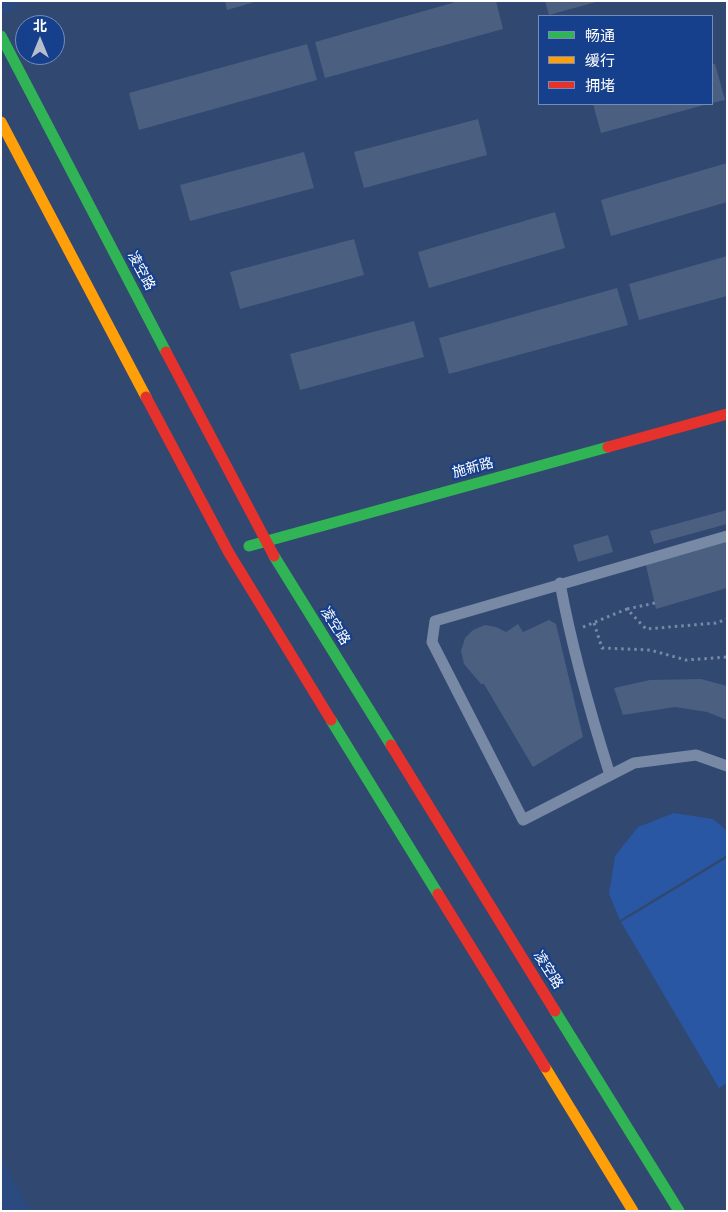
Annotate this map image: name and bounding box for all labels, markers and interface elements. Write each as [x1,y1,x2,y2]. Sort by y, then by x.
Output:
north arrow [15,15,65,65]
legend [538,15,713,105]
text: 北 [33,17,47,35]
text: 畅通 [585,26,615,45]
text: 缓行 [585,51,615,70]
text: 拥堵 [585,76,615,95]
street label: 凌空路 [124,249,158,293]
street label: 施新路 [451,454,495,482]
street label: 凌空路 [317,604,353,648]
street label: 凌空路 [530,948,566,992]

